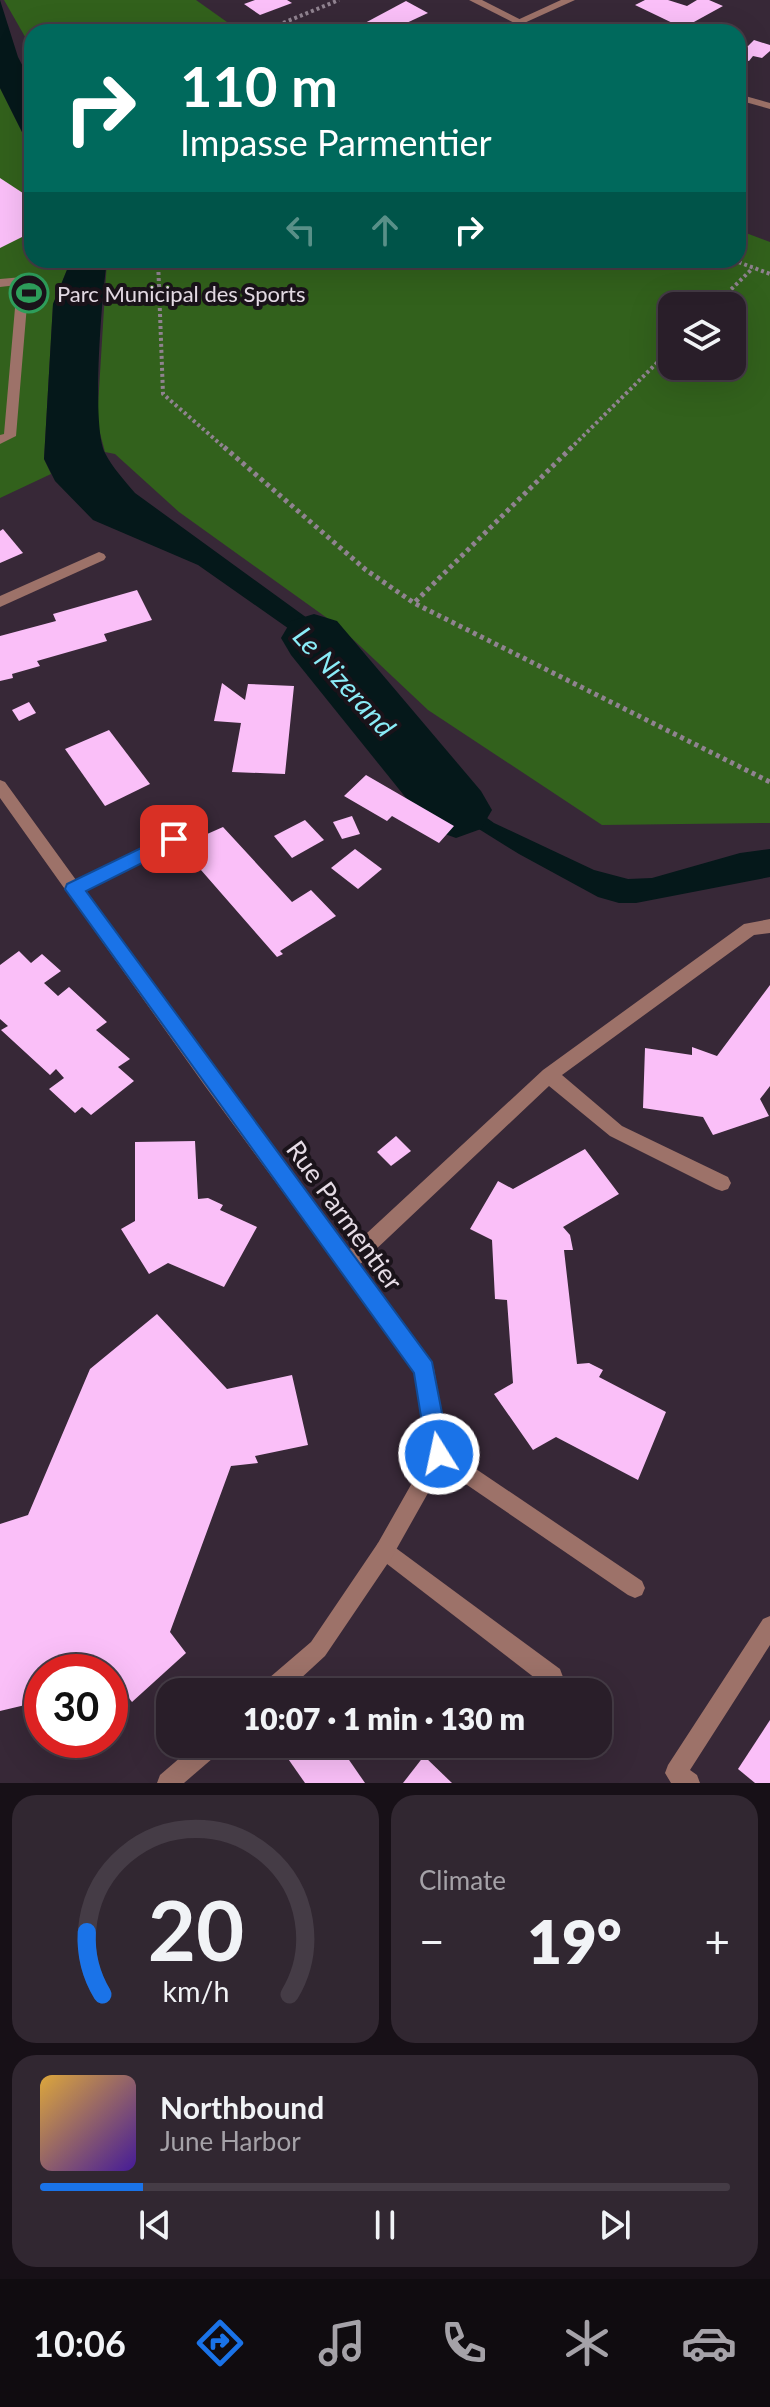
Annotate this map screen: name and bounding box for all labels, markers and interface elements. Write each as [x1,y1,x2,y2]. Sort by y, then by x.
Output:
text: 110 m [180,52,338,119]
icon: right [48,56,152,160]
text: Impasse Parmentier [180,120,492,164]
icon: left [279,208,323,252]
icon: ahead [363,208,407,252]
icon: right [447,208,491,252]
sports icon: Parc Municipal des Sports [8,272,50,314]
place label: Parc Municipal des Sports [57,280,305,307]
map controls [658,292,746,380]
button: layers [658,292,746,380]
water label: Le Nizerand [287,619,403,743]
pin [140,805,208,873]
icon: arrive [152,817,196,861]
street label: Rue Parmentier [280,1134,410,1296]
position arrow [397,1412,481,1496]
speed limit sign: 30 [24,1654,128,1758]
text: 10:07 · 1 min · 130 m [243,1700,525,1736]
text: Climate [419,1864,506,1896]
text: 20 [147,1879,244,1979]
text: 19° [527,1905,622,1977]
text: − [419,1915,445,1967]
text: + [704,1915,730,1967]
text: km/h [162,1974,229,2008]
text: Northbound [160,2089,324,2125]
text: June Harbor [160,2125,301,2157]
icon: previous [133,2203,177,2247]
icon: pause [363,2203,407,2247]
icon: next [593,2203,637,2247]
icon: directions [192,2315,248,2371]
icon: music [314,2315,370,2371]
icon: phone [436,2315,492,2371]
icon: climate [559,2315,615,2371]
icon: car [681,2315,737,2371]
text: 10:06 [33,2321,126,2365]

